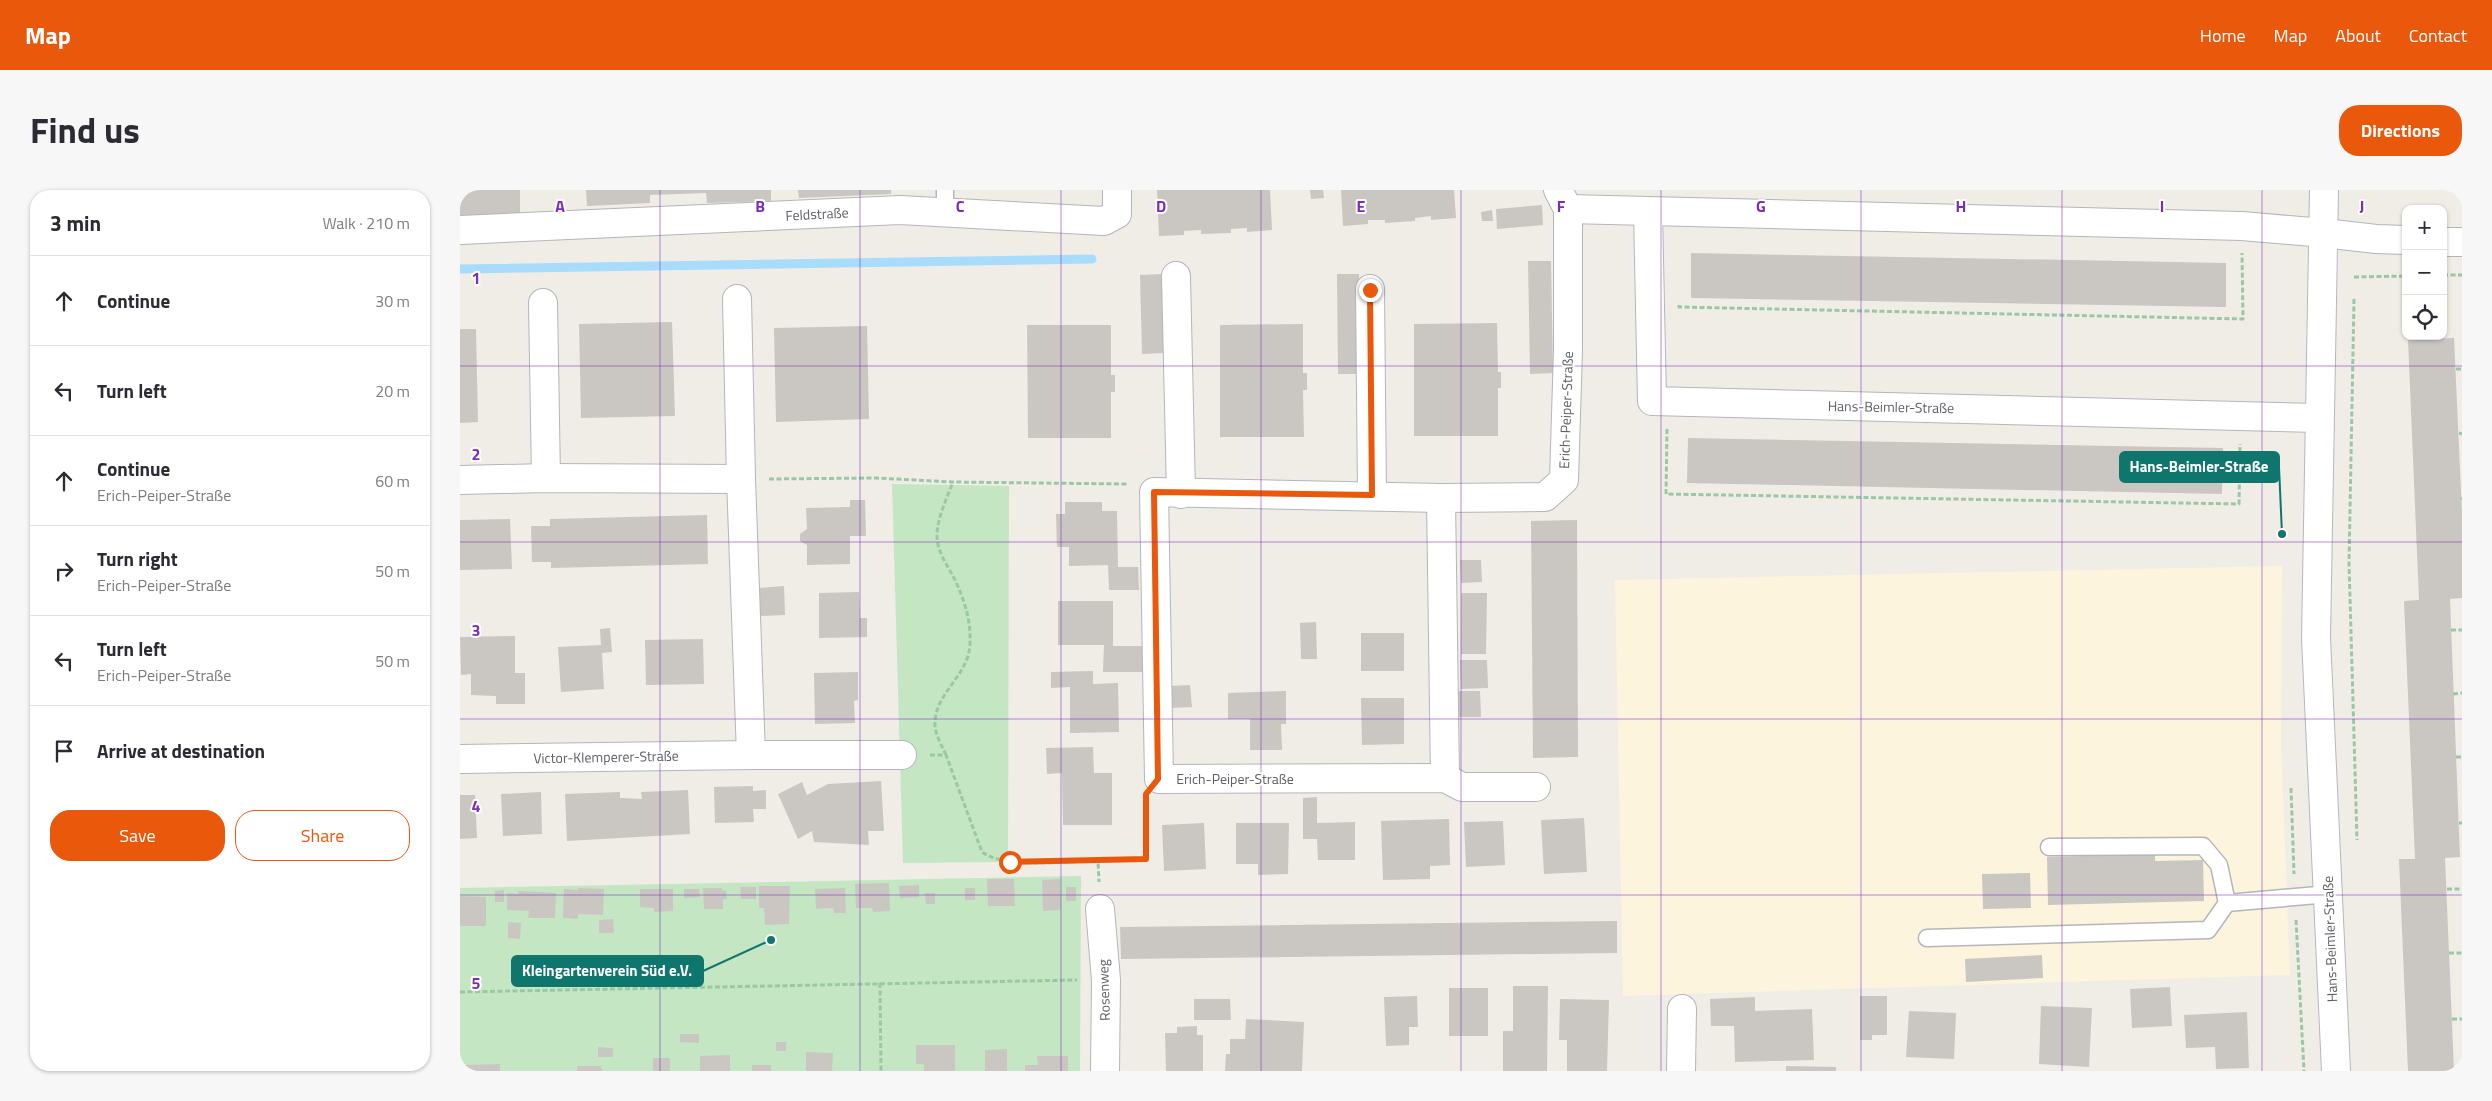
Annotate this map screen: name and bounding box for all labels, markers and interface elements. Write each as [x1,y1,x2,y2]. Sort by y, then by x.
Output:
text: Map [25,17,71,53]
text: Home [2200,22,2246,49]
text: Map [2274,22,2307,49]
text: About [2335,22,2381,49]
text: Contact [2409,22,2467,49]
text: Find us [30,103,140,157]
button: Directions [2339,105,2462,156]
text: A [555,194,565,218]
text: B [755,194,765,218]
text: C [956,194,965,218]
text: D [1156,194,1166,218]
text: E [1357,194,1366,218]
text: F [1557,194,1566,218]
text: G [1756,194,1766,218]
text: H [1956,194,1966,218]
text: I [2160,194,2164,218]
text: J [2360,194,2364,218]
street label: Feldstraße [785,201,849,226]
map controls [2402,205,2447,340]
button: + [2402,205,2447,250]
text: 3 min [50,207,101,239]
text: Walk · 210 m [322,211,410,235]
button: − [2402,250,2447,295]
text: 1 [472,266,480,290]
route end [1359,279,1382,302]
text: Continue [97,286,170,315]
icon: ahead [50,287,78,315]
text: 30 m [375,289,410,313]
button: locate [2402,295,2447,340]
street label: Erich-Peiper-Straße [1553,351,1578,469]
text: Turn left [97,376,167,405]
icon: left [50,377,78,405]
text: 20 m [375,379,410,403]
street label: Hans-Beimler-Straße [1828,395,1954,418]
text: 2 [472,442,480,466]
callout: Hans-Beimler-Straße [2120,452,2279,482]
text: Continue [97,454,170,483]
text: Hans-Beimler-Straße [2130,455,2269,478]
icon: ahead [50,467,78,495]
text: 60 m [375,469,410,493]
text: Erich-Peiper-Straße [97,483,231,507]
text: Turn right [97,544,178,573]
icon: right [50,557,78,585]
text: 50 m [375,559,410,583]
text: Erich-Peiper-Straße [97,573,231,597]
text: 3 [472,618,480,642]
text: Turn left [97,634,167,663]
icon: left [50,647,78,675]
text: 50 m [375,649,410,673]
text: Erich-Peiper-Straße [97,663,231,687]
text: Arrive at destination [97,736,265,765]
icon: arrive [50,737,78,765]
street label: Victor-Klemperer-Straße [533,745,679,768]
street label: Erich-Peiper-Straße [1176,768,1294,789]
text: 4 [472,794,481,818]
button: Save [50,810,225,861]
button: Share [235,810,410,861]
route start [999,851,1022,874]
street label: Hans-Beimler-Straße [2317,875,2342,1003]
callout: Kleingartenverein Süd e.V. [512,956,703,986]
text: Kleingartenverein Süd e.V. [522,959,692,982]
street label: Rosenweg [1092,959,1115,1021]
text: 5 [472,971,481,995]

